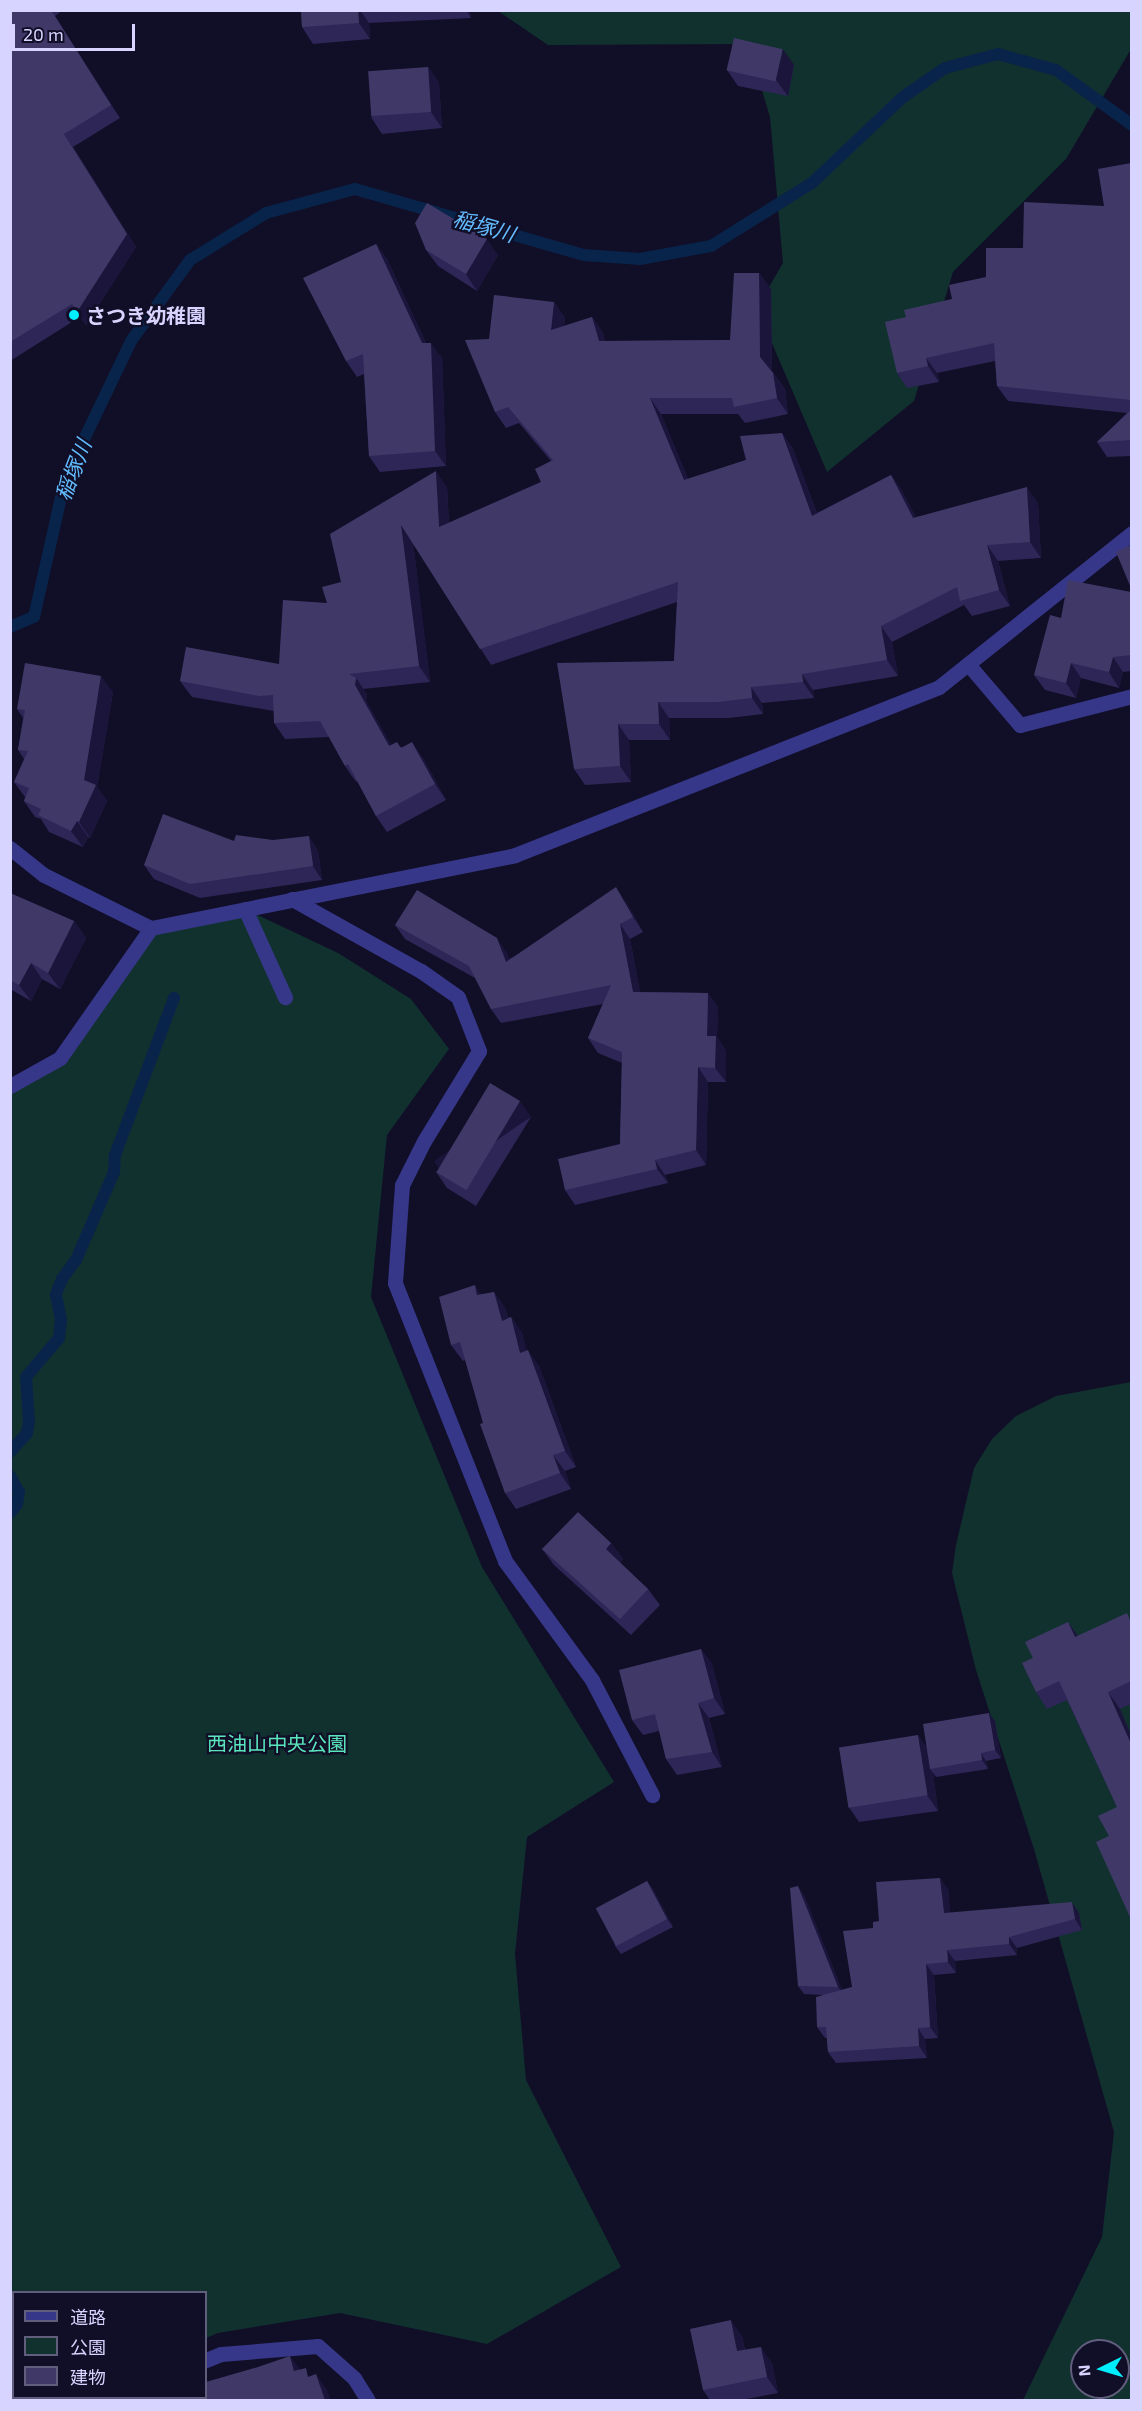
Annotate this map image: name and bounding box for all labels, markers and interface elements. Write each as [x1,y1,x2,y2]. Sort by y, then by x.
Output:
scale bar [15,12,138,50]
text: 20 m [23,23,64,45]
water label: 稲塚川 [450,205,518,247]
place label: さつき幼稚園 [86,303,206,327]
marker: さつき幼稚園 [67,308,81,322]
water label: 稲塚川 [50,436,96,504]
park label: 西油山中央公園 [207,1731,347,1755]
legend [12,2291,207,2399]
text: 道路 [70,2306,106,2328]
text: 公園 [70,2336,106,2358]
north arrow [1070,2339,1130,2399]
text: N [1074,2364,1094,2377]
text: 建物 [70,2366,106,2388]

